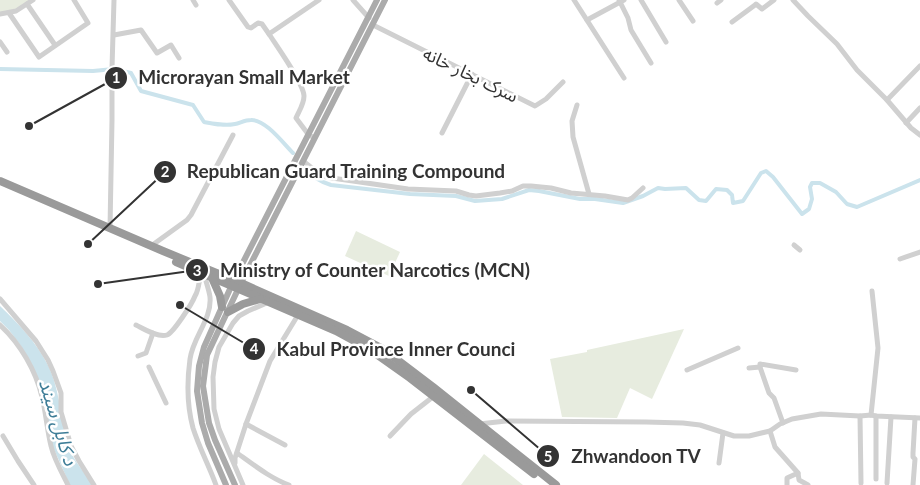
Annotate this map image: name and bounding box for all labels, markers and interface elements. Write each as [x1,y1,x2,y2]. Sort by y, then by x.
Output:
street label: سرک بخار خانه [419,42,522,107]
callout: Microrayan Small Market [103,61,360,95]
text: Microrayan Small Market [138,65,350,88]
text: 1 [112,68,120,86]
callout: Republican Guard Training Compound [152,155,516,189]
text: Republican Guard Training Compound [187,159,505,182]
text: 2 [161,162,170,180]
callout: Ministry of Counter Narcotics (MCN) [184,253,540,287]
text: Ministry of Counter Narcotics (MCN) [220,258,530,281]
text: 3 [193,261,201,279]
callout: Kabul Province Inner Counci [241,332,526,366]
text: Kabul Province Inner Counci [277,337,515,360]
text: 4 [250,339,259,357]
water label: د کابل سيند [34,376,83,469]
callout: Zhwandoon TV [536,439,711,473]
text: Zhwandoon TV [571,444,702,467]
text: 5 [544,447,552,465]

